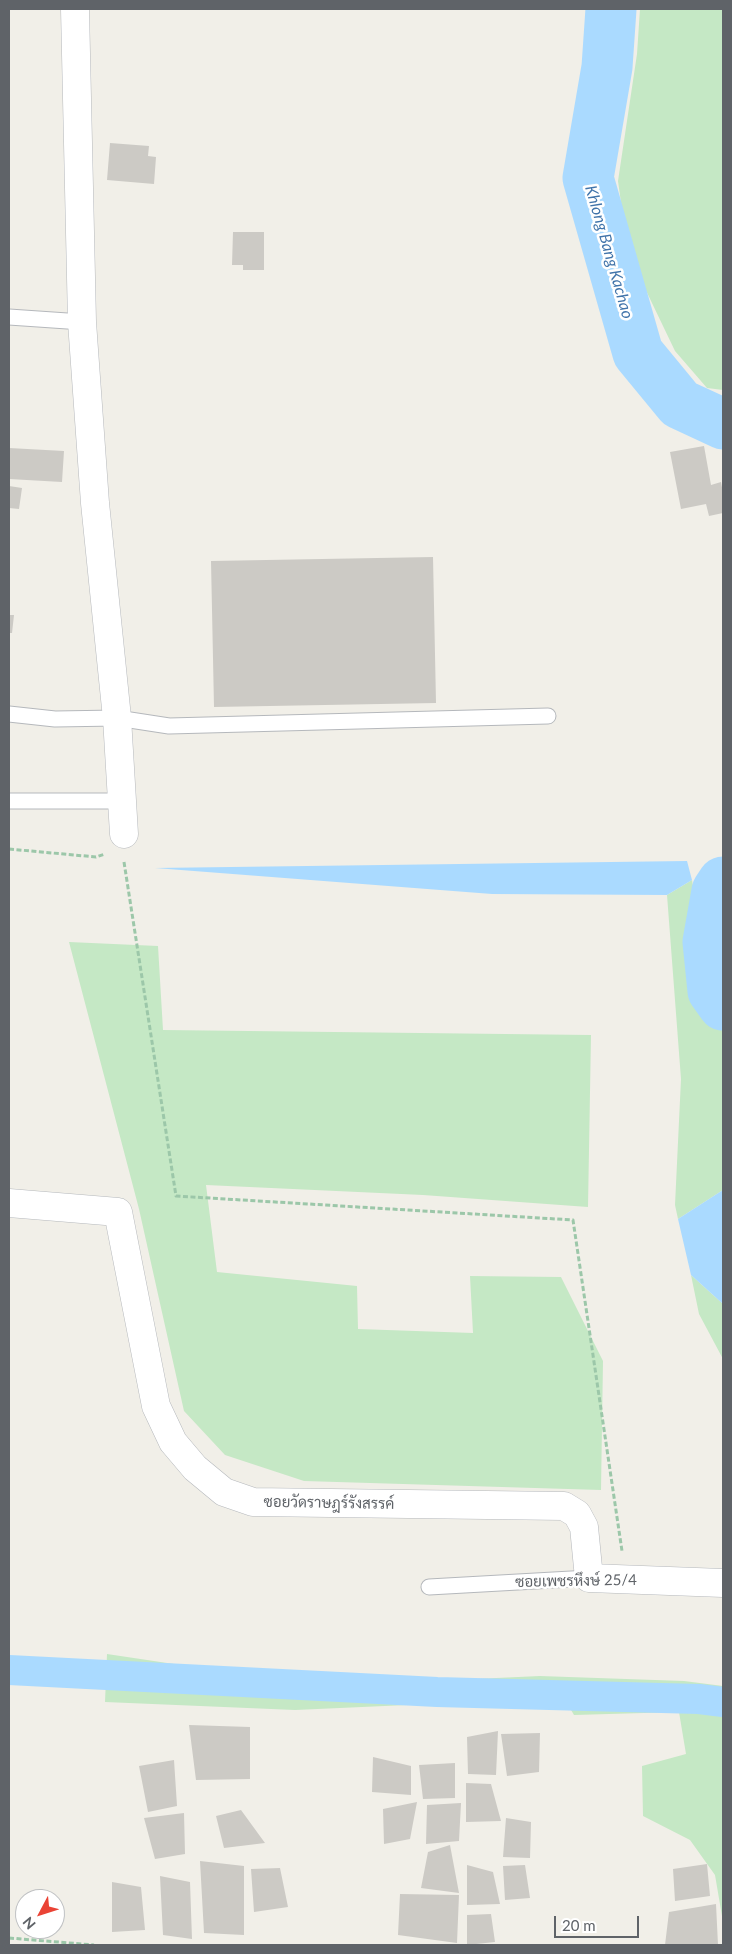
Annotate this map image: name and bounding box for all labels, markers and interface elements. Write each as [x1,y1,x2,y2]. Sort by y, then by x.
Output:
water label: Khlong Bang Kachao [581,183,637,321]
street label: ซอยวัดราษฎร์รังสรรค์ [264,1493,394,1513]
street label: ซอยเพชรหึงษ์ 25/4 [515,1571,637,1591]
north arrow [15,1889,65,1939]
scale bar [557,1906,642,1938]
text: N [19,1914,39,1933]
text: 20 m [562,1916,596,1934]

